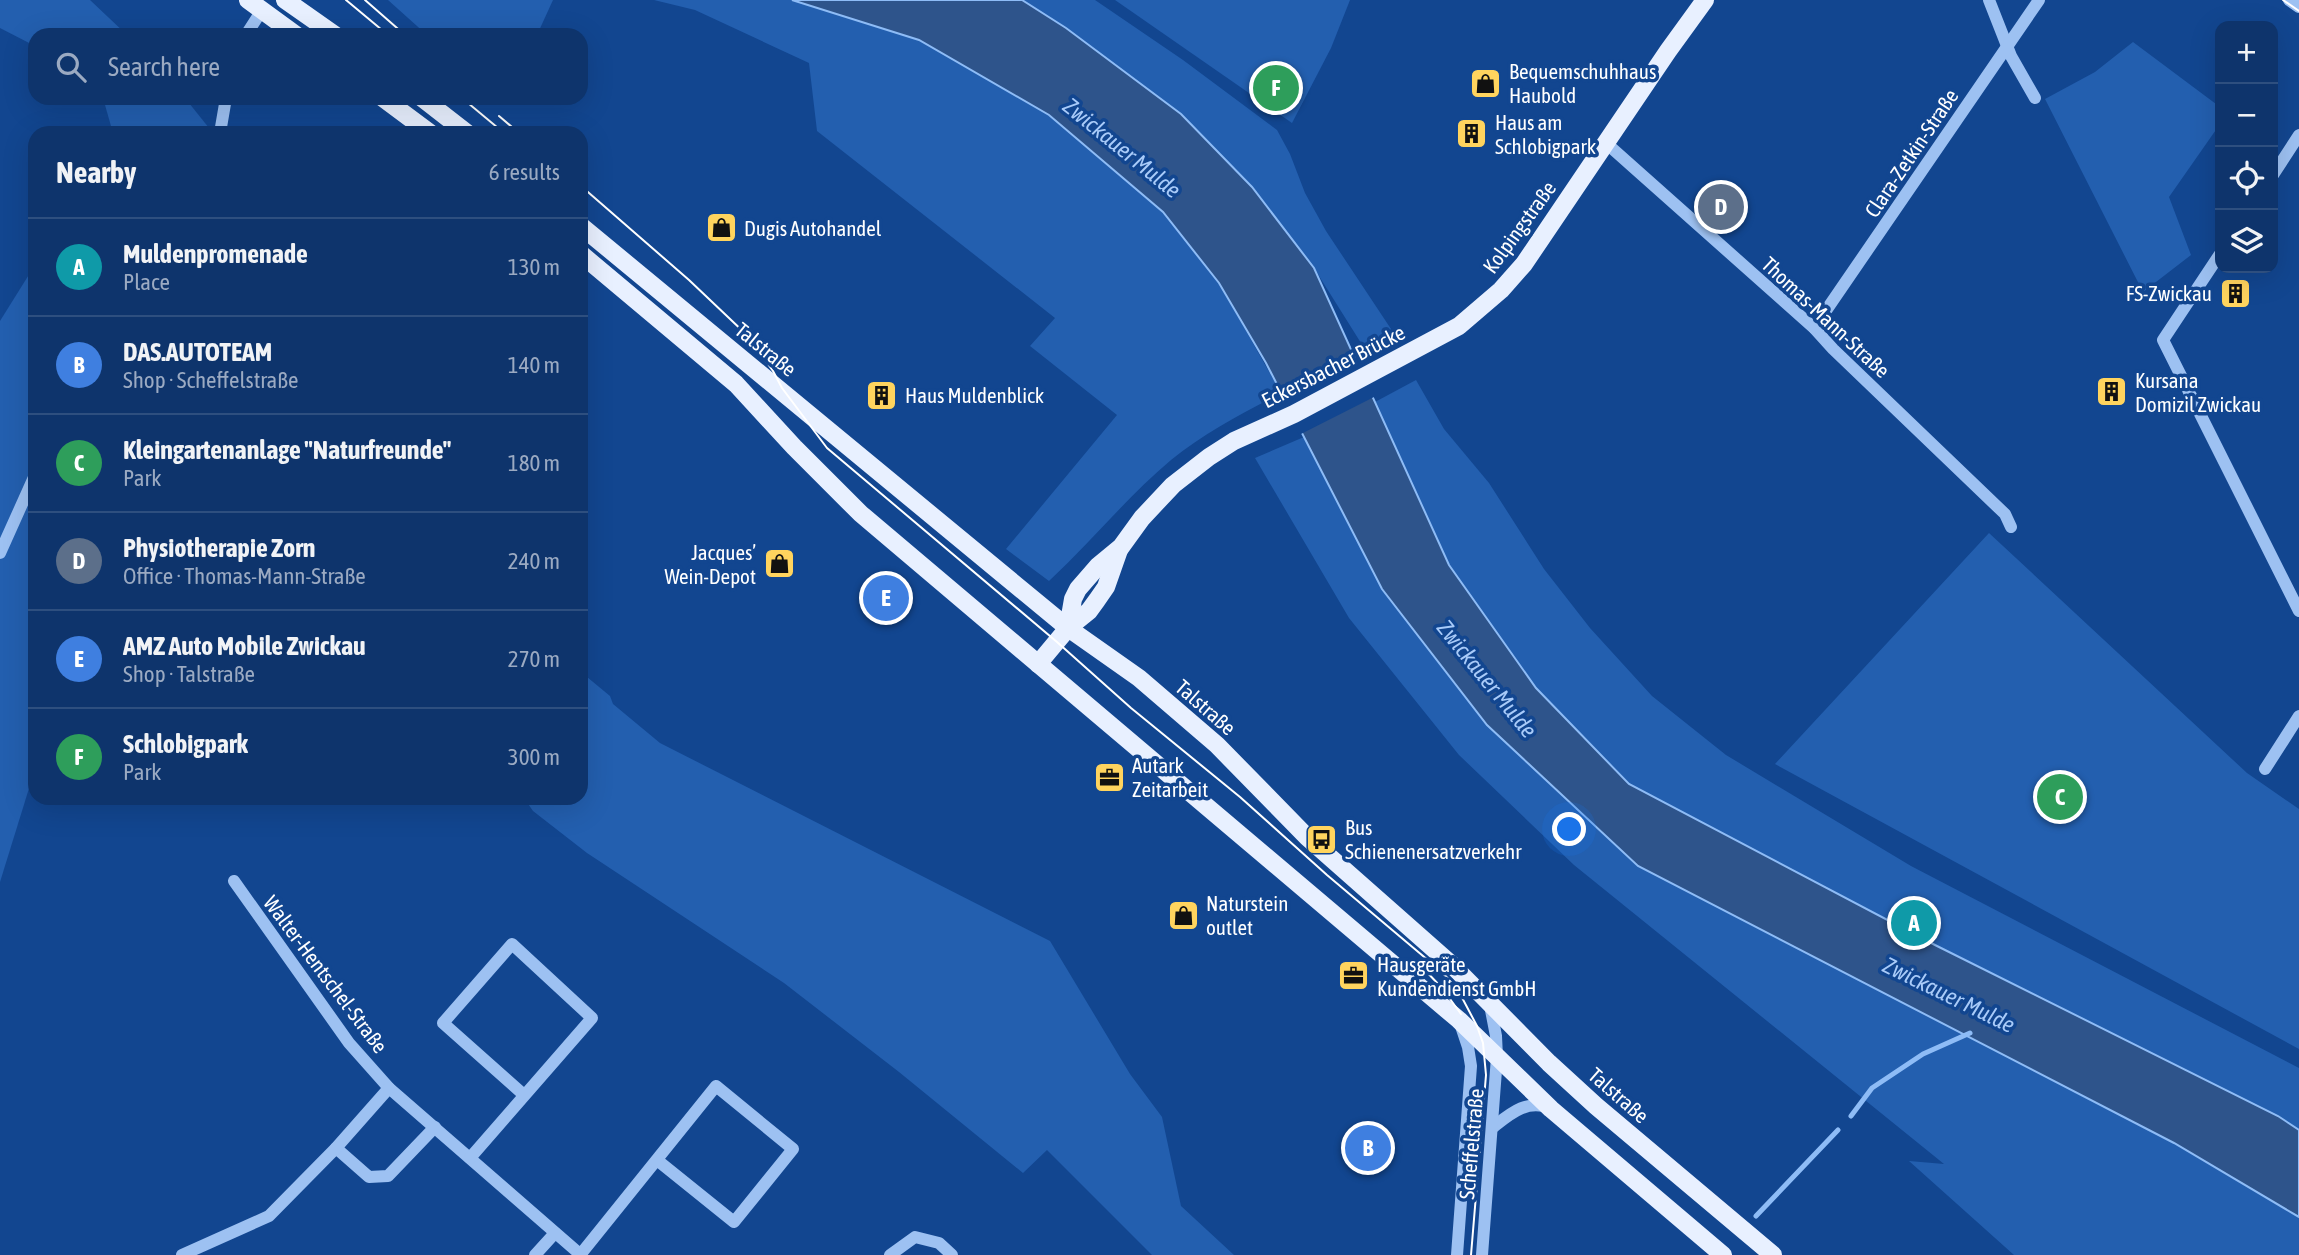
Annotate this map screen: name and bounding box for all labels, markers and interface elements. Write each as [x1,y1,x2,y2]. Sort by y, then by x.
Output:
map controls [2215,21,2278,273]
button: + [2215,21,2278,84]
search box [28,28,588,105]
icon: search [52,48,90,86]
text: Search here [108,52,220,82]
place label: Bequemschuhhaus Haubold [1509,59,1656,107]
pin: F [1253,62,1299,114]
shop icon: Bequemschuhhaus Haubold [1469,66,1503,100]
street label: Clara-Zetkin-Straße [1859,84,1963,222]
button: − [2215,84,2278,147]
water label: Zwickauer Mulde [1058,93,1186,203]
place label: Haus am Schlobigpark [1495,110,1596,158]
building icon: Haus am Schlobigpark [1455,117,1489,151]
button: locate [2215,147,2278,210]
text: Nearby [56,155,136,189]
text: 6 results [489,159,560,185]
street label: Kolpingstraße [1478,176,1560,278]
pin: D [1698,181,1744,233]
button: layers [2215,210,2278,273]
shop icon: Dugis Autohandel [704,211,738,245]
place label: Dugis Autohandel [744,216,882,240]
text: Muldenpromenade [123,239,308,269]
street label: Thomas-Mann-Straße [1757,252,1895,382]
text: A [73,254,85,280]
text: 130 m [508,254,560,280]
text: Place [123,269,170,295]
building icon: FS-Zwickau [2218,276,2252,310]
place label: FS-Zwickau [2126,281,2212,305]
street label: Talstraße [731,317,801,381]
street label: Eckersbacher Brücke [1257,320,1409,412]
text: DAS.AUTOTEAM [123,337,272,367]
text: B [74,352,84,378]
text: 140 m [508,352,560,378]
text: Shop · Scheffelstraße [123,367,299,393]
place label: Kursana Domizil Zwickau [2135,368,2261,416]
building icon: Kursana Domizil Zwickau [2095,375,2129,409]
building icon: Haus Muldenblick [865,378,899,412]
place label: Haus Muldenblick [905,383,1044,407]
text: Kleingartenanlage "Naturfreunde" [123,435,451,465]
text: C [74,450,84,476]
text: 180 m [508,450,560,476]
text: Park [123,465,161,491]
text: Physiotherapie Zorn [123,533,315,563]
place label: Jacques’ Wein-Depot [664,540,756,588]
shop icon: Jacques’ Wein-Depot [762,547,796,581]
text: D [73,548,85,574]
text: 240 m [508,548,560,574]
text: Office · Thomas-Mann-Straße [123,563,366,589]
pin: E [863,572,909,624]
water label: Zwickauer Mulde [1432,615,1542,743]
text: AMZ Auto Mobile Zwickau [123,631,366,661]
text: E [74,646,84,672]
text: 270 m [508,646,560,672]
text: Shop · Talstraße [123,661,255,687]
street label: Talstraße [1171,674,1241,740]
text: Schlobigpark [123,729,248,759]
text: F [74,744,84,770]
text: 300 m [508,744,560,770]
place label: Autark Zeitarbeit [1132,753,1208,801]
text: Park [123,759,161,785]
office icon: Autark Zeitarbeit [1092,760,1126,794]
pin: C [2037,771,2083,823]
your location [1552,812,1586,846]
place label: Bus Schienenersatzverkehr [1345,815,1522,863]
bus stop icon: Bus Schienenersatzverkehr [1305,822,1339,856]
street label: Walter-Hentschel-Straße [259,891,393,1057]
place label: Naturstein outlet [1206,891,1288,939]
pin: A [1891,897,1937,949]
shop icon: Naturstein outlet [1166,898,1200,932]
place label: Hausgeräte Kundendienst GmbH [1377,952,1536,1000]
water label: Zwickauer Mulde [1879,952,2019,1038]
office icon: Hausgeräte Kundendienst GmbH [1337,959,1371,993]
street label: Talstraße [1584,1062,1654,1128]
street label: Scheffelstraße [1454,1088,1488,1200]
pin: B [1345,1122,1391,1174]

